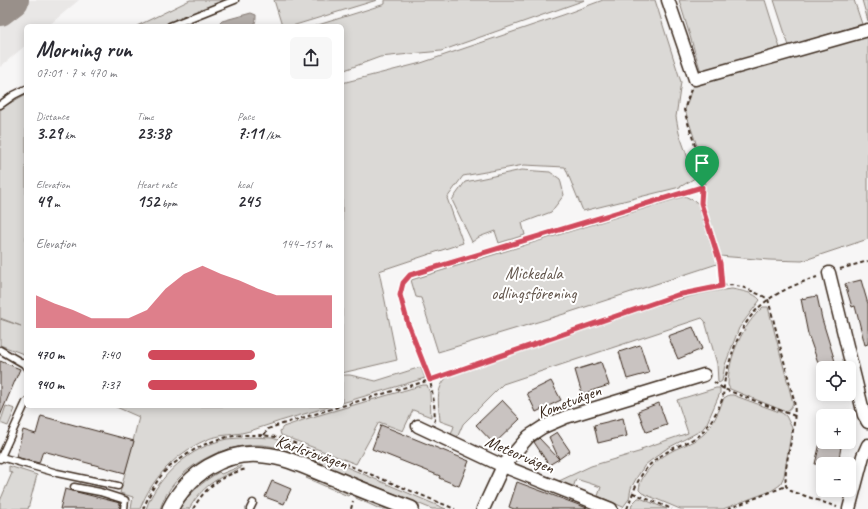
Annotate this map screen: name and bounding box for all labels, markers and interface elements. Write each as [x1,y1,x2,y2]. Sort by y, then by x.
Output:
text: Morning run [36,36,132,64]
button: share [290,37,332,79]
text: 07:01 · 7 × 470 m [36,65,117,81]
text: Distance [36,109,69,123]
text: Time [137,109,154,123]
text: Pace [237,109,254,123]
text: 3.29 [36,123,62,144]
text: 23:38 [137,123,171,144]
text: 7:11 [237,123,264,144]
text: km [62,128,76,142]
text: /km [264,128,281,142]
pin [685,146,719,187]
icon: arrive [691,152,713,174]
text: Elevation [36,177,70,191]
text: Heart rate [137,177,177,191]
text: kcal [237,177,252,191]
text: 49 [36,191,51,212]
text: 152 [137,191,159,212]
text: 245 [237,191,260,212]
text: m [51,196,60,210]
text: bpm [159,196,177,210]
text: Elevation [36,236,76,252]
text: 144–151 m [281,236,332,252]
park label: Mickedala odlingsförening [491,263,578,304]
text: 470 m [36,347,64,363]
text: 7:40 [100,347,120,363]
map controls [816,361,856,497]
button: locate [816,361,856,401]
text: 940 m [36,377,64,393]
text: 7:37 [100,377,120,393]
street label: Kometvägen [534,380,604,423]
button: + [816,409,856,449]
street label: Karlsrovägen [273,430,351,475]
street label: Meteorvägen [482,430,558,479]
button: − [816,457,856,497]

